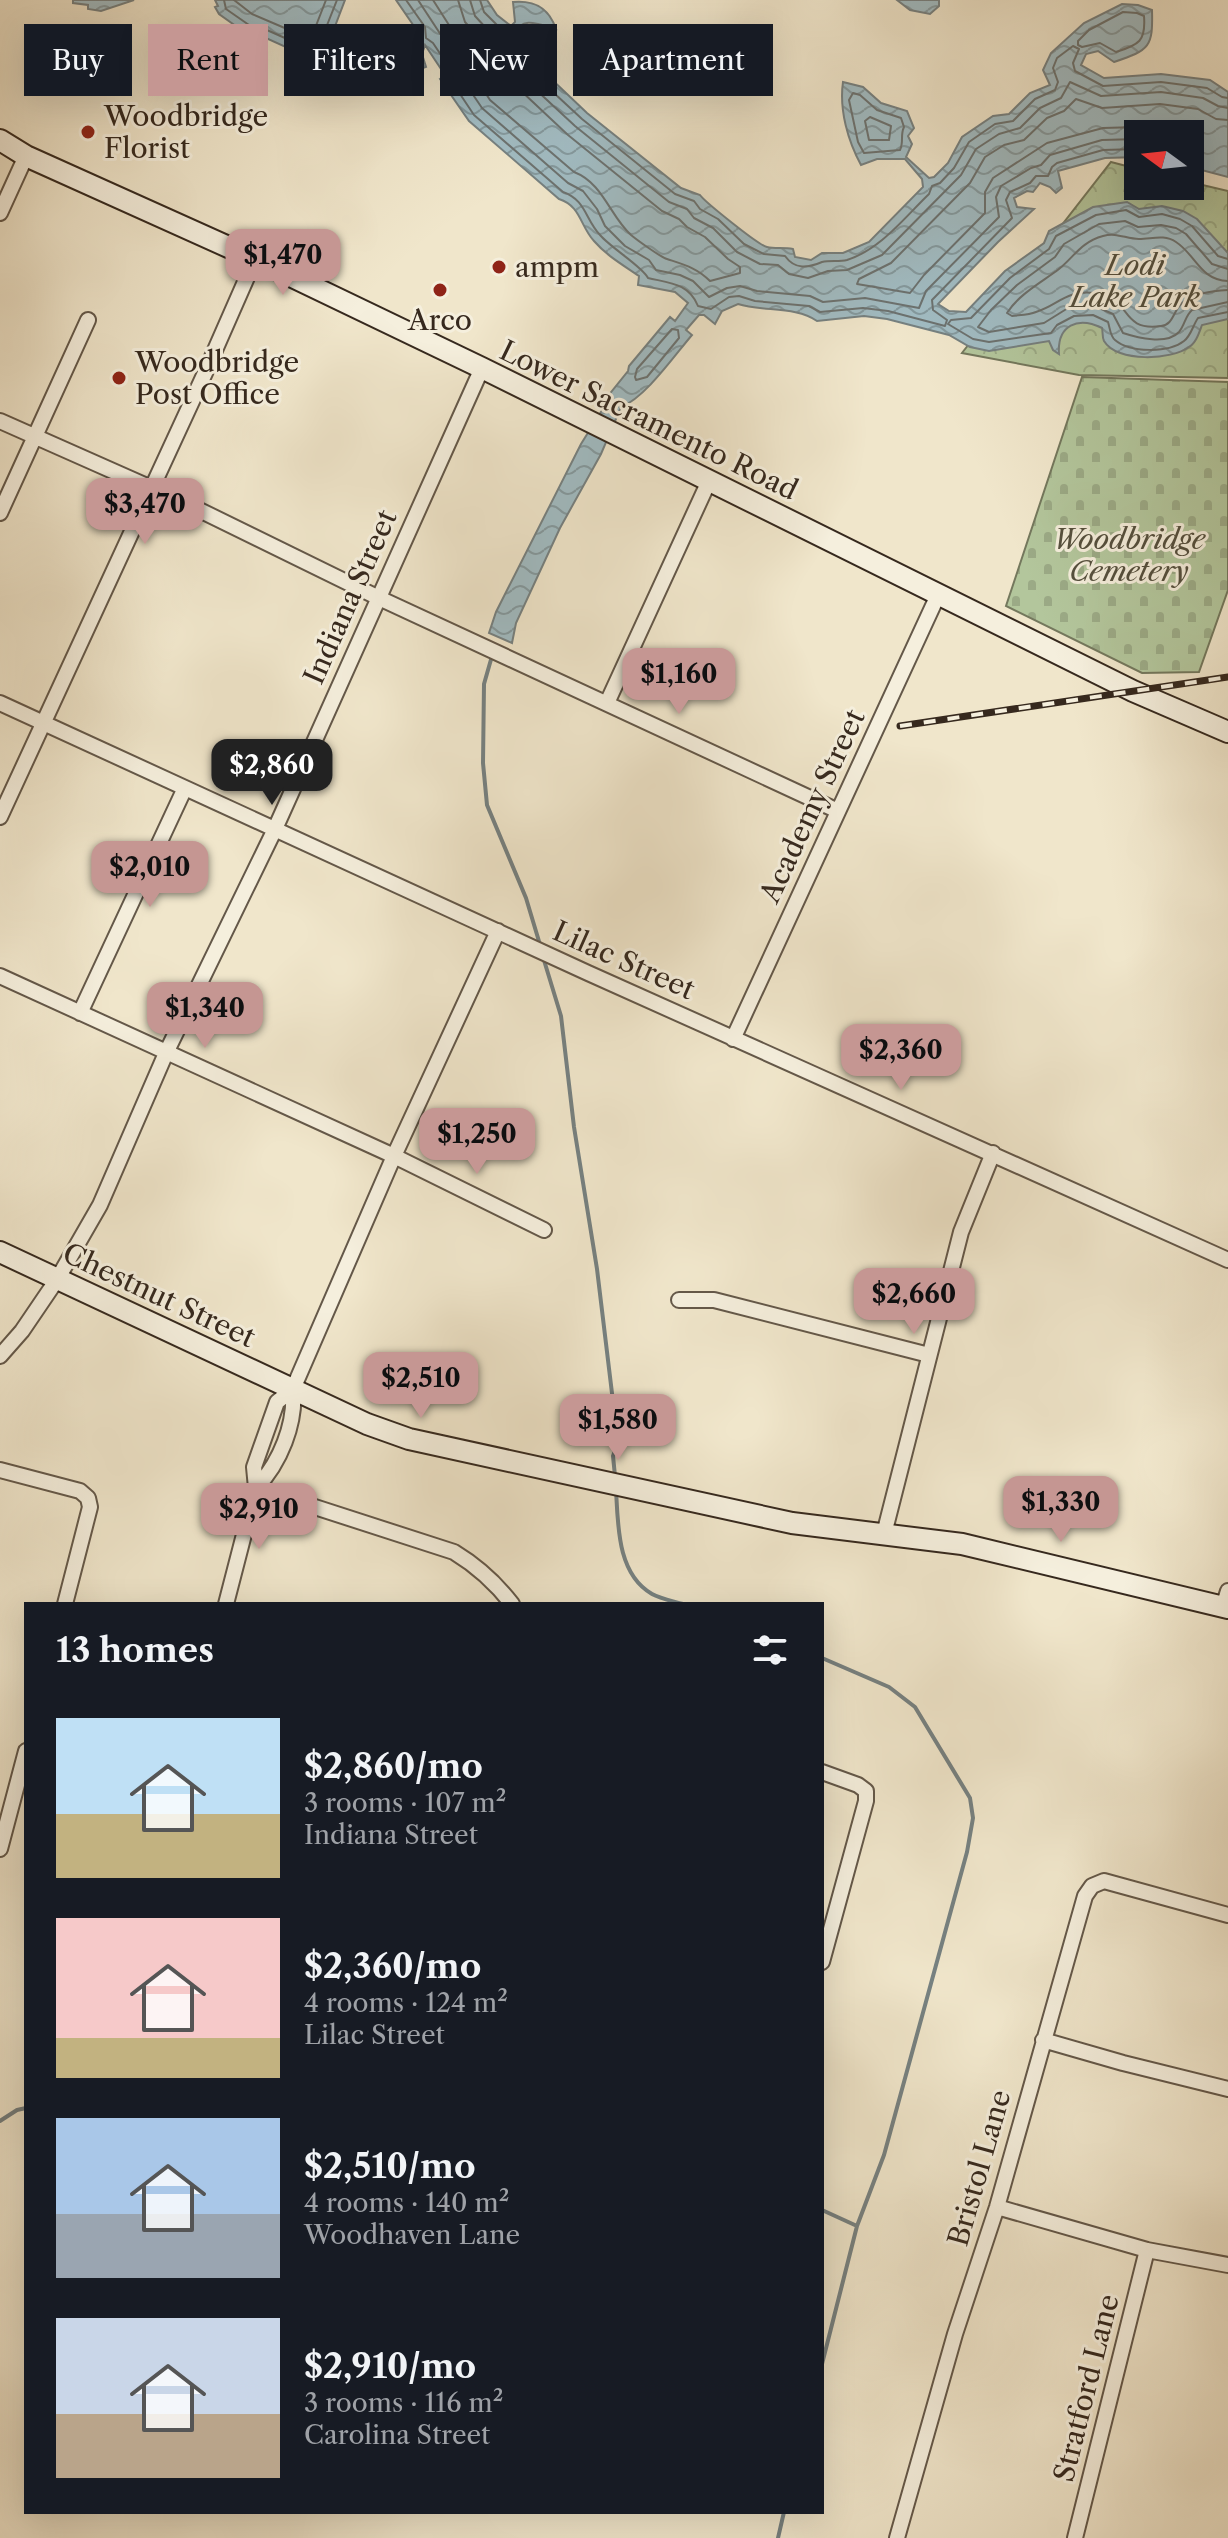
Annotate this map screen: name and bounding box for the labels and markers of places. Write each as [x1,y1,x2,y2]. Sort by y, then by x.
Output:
place label: Woodbridge Florist [103,99,268,165]
marker: Woodbridge Florist [79,123,97,141]
pin: $1,470 [218,229,348,297]
place label: ampm [515,250,599,284]
marker: ampm [490,258,508,276]
marker: Arco [431,281,449,299]
place label: Arco [407,303,472,337]
place label: Woodbridge Post Office [134,345,299,411]
marker: Woodbridge Post Office [110,369,128,387]
pin: $3,470 [80,478,210,546]
pin: $1,160 [614,648,744,716]
pin: $2,860 [207,739,337,807]
pin: $2,010 [85,841,215,909]
pin: $1,340 [140,982,270,1050]
pin: $2,360 [836,1024,966,1092]
pin: $1,250 [412,1108,542,1176]
pin: $2,660 [849,1268,979,1336]
pin: $2,510 [356,1352,486,1420]
pin: $1,580 [553,1394,683,1462]
pin: $1,330 [996,1476,1126,1544]
pin: $2,910 [194,1483,324,1551]

